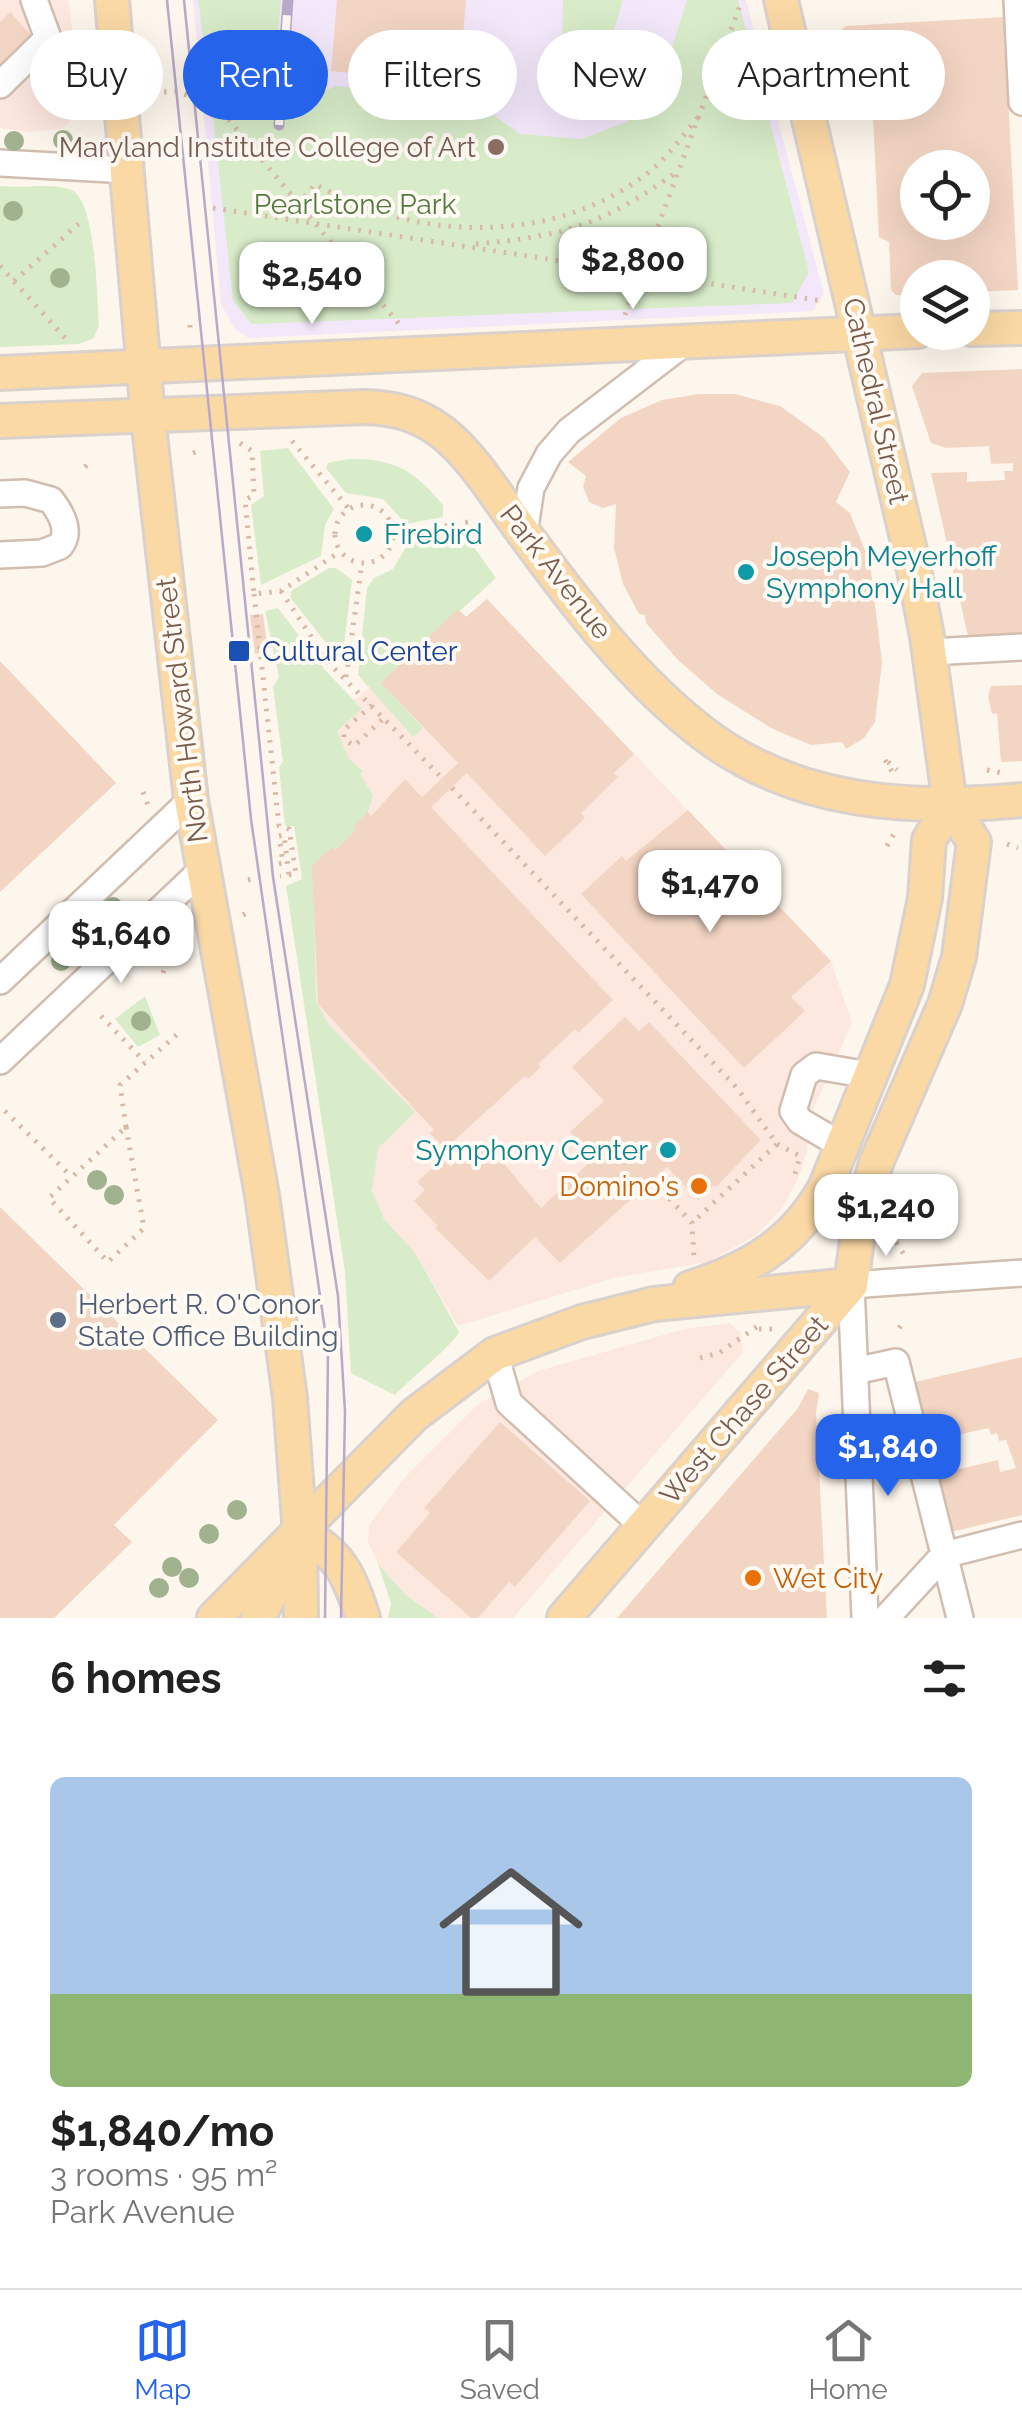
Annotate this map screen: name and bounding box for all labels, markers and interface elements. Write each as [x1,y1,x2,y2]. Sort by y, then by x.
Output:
chip: Buy [30,30,163,120]
chip: Rent [183,30,328,120]
chip: Filters [348,30,517,120]
chip: New [537,30,682,120]
chip: Apartment [702,30,945,120]
place label: Maryland Institute College of Art [59,131,477,164]
marker: Maryland Institute College of Art [485,136,507,158]
map controls [900,150,990,350]
button: locate [900,150,990,240]
park label: Pearlstone Park [254,188,456,221]
pin: $2,800 [552,227,714,312]
text: $2,800 [581,241,685,278]
pin: $2,540 [231,242,393,327]
text: $2,540 [261,256,363,293]
button: layers [900,260,990,350]
street label: Cathedral Street [836,295,916,508]
street label: Park Avenue [493,498,619,646]
place label: Firebird [384,518,483,551]
marker: Firebird [353,523,375,545]
place label: Joseph Meyerhoff Symphony Hall [766,540,998,605]
marker: Joseph Meyerhoff Symphony Hall [735,561,757,583]
street label: North Howard Street [149,575,215,844]
place label: Cultural Center [262,635,458,668]
marker: Cultural Center [226,638,252,664]
pin: $1,470 [629,850,791,935]
text: $1,470 [660,864,760,901]
pin: $1,640 [40,901,202,986]
text: $1,640 [71,915,171,952]
place label: Symphony Center [416,1134,648,1167]
marker: Symphony Center [657,1139,679,1161]
place label: Domino's [559,1170,679,1203]
pin: $1,240 [805,1174,967,1259]
marker: Domino's [688,1175,710,1197]
text: $1,240 [836,1188,936,1225]
place label: Herbert R. O'Conor State Office Building [78,1288,339,1353]
street label: West Chase Street [653,1308,835,1511]
marker: Herbert R. O'Conor State Office Building [47,1309,69,1331]
pin: $1,840 [807,1414,969,1499]
text: $1,840 [838,1428,938,1465]
place label: Wet City [773,1562,883,1595]
marker: Wet City [742,1567,764,1589]
icon: filters [917,1651,972,1706]
text: 6 homes [50,1654,221,1703]
icon: home [421,1842,601,2022]
text: $1,840/mo [50,2107,274,2156]
text: 3 rooms · 95 m² [50,2156,277,2193]
text: Park Avenue [50,2193,235,2230]
tab: Map [134,2313,191,2406]
tab: Saved [460,2313,540,2406]
tab: Home [808,2313,888,2406]

